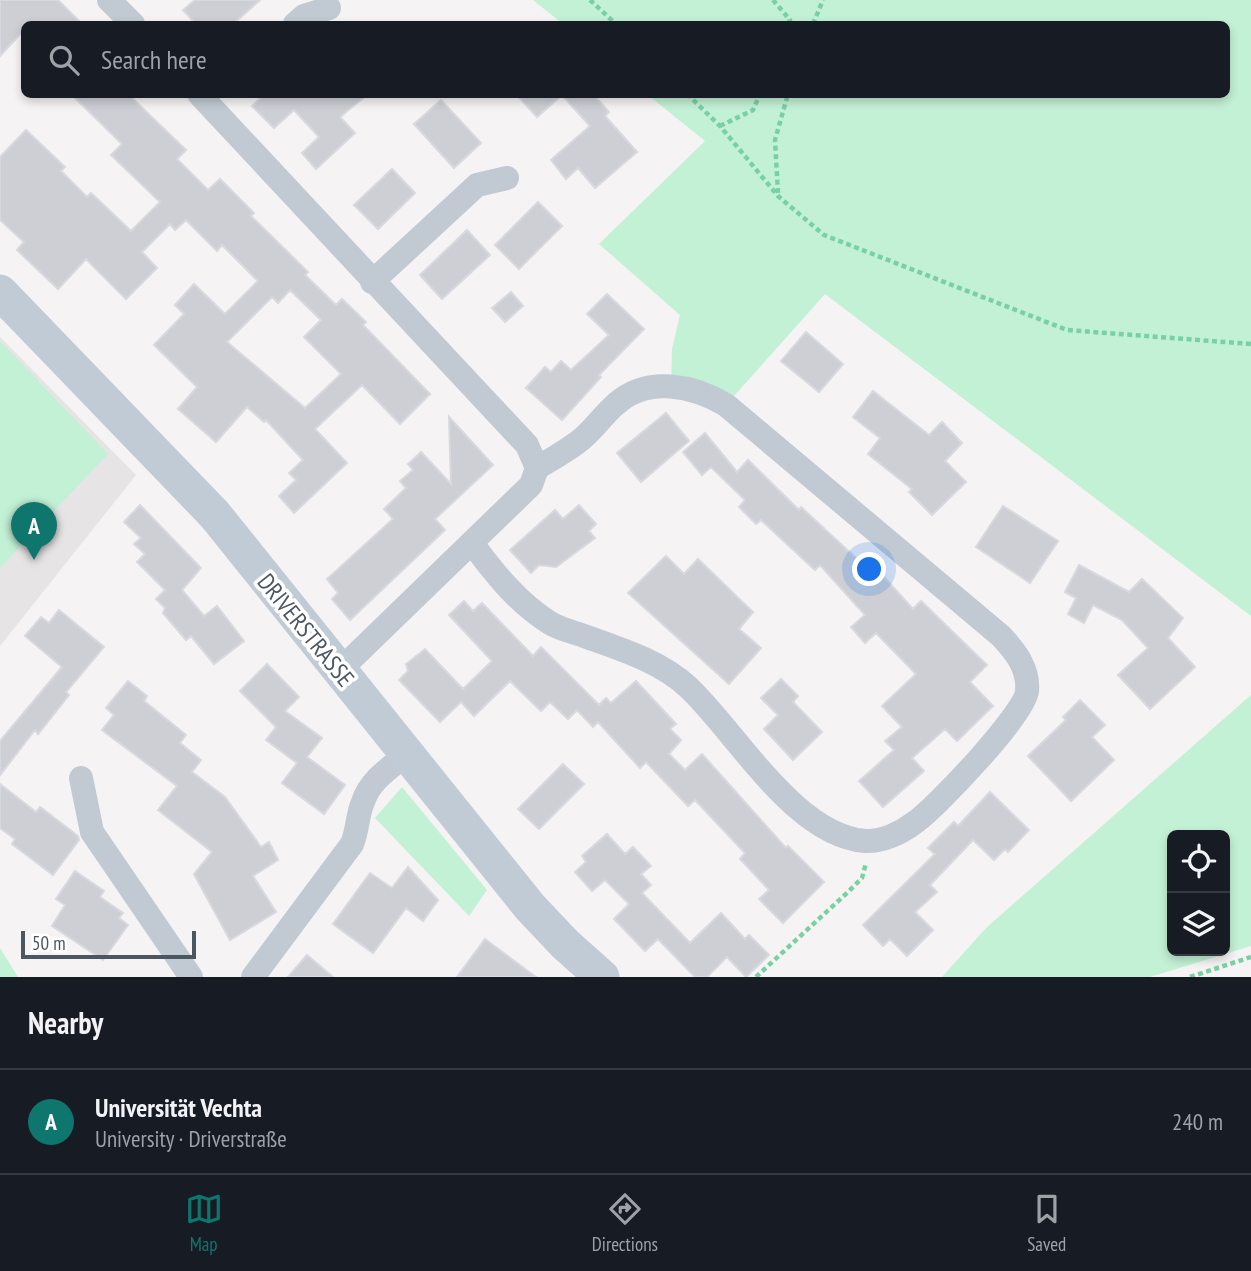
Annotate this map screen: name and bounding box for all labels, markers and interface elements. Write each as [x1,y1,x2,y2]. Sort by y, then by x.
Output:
search box [21,21,1230,98]
icon: search [45,41,83,79]
text: Search here [101,43,207,76]
pin: A [11,502,57,560]
your location [852,552,886,586]
street label: DRIVERSTRASSE [251,567,361,693]
map controls [1167,830,1230,956]
button: locate [1167,830,1230,893]
button: layers [1167,893,1230,956]
scale bar [21,928,196,960]
text: 50 m [32,931,66,955]
text: Nearby [28,1003,103,1042]
text: Universität Vechta [95,1091,262,1124]
text: A [45,1107,57,1136]
text: 240 m [1172,1107,1223,1136]
text: University · Driverstraße [95,1124,287,1153]
tab: Map [185,1190,223,1256]
tab: Directions [592,1190,658,1256]
tab: Saved [1027,1190,1066,1256]

